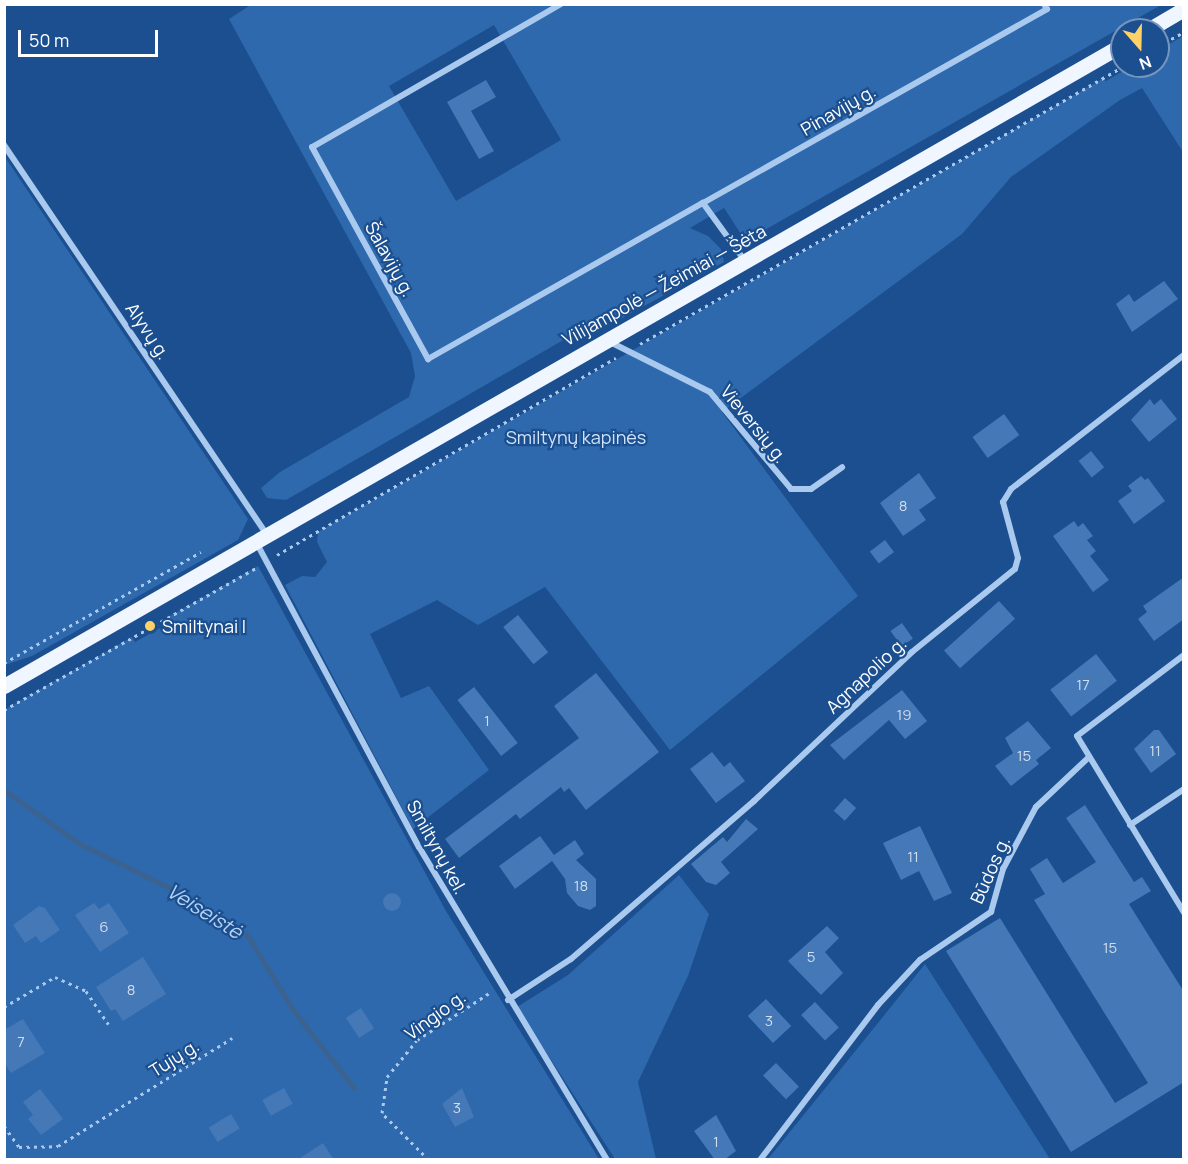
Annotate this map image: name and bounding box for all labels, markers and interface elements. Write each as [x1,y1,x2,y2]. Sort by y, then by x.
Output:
scale bar [21,18,160,56]
north arrow [1110,18,1170,78]
text: 50 m [29,28,69,52]
text: N [1136,51,1155,75]
street label: Pinavijų g. [797,80,879,140]
street label: Šalavijų g. [361,218,419,300]
street label: Vilijampolė — Žeimiai — Šėta [558,220,770,350]
street label: Alyvų g. [121,299,175,363]
street label: Vieversių g. [716,381,792,467]
park label: Smiltynų kapinės [506,426,646,448]
house number: 8 [899,497,907,515]
place label: Smiltynai I [162,615,246,637]
marker: Smiltynai I [143,619,157,633]
street label: Agnapolio g. [821,632,911,718]
house number: 17 [1076,676,1090,694]
house number: 19 [896,706,912,724]
house number: 1 [484,712,490,730]
house number: 11 [1149,742,1161,760]
house number: 15 [1017,747,1031,765]
street label: Smiltynų kel. [402,796,472,898]
street label: Būdos g. [966,833,1014,907]
house number: 11 [907,848,919,866]
house number: 18 [574,877,588,895]
water label: Veiseistė [163,878,247,944]
house number: 6 [99,918,109,936]
house number: 15 [1103,939,1117,957]
house number: 5 [807,948,815,966]
house number: 8 [127,981,135,999]
street label: Vingio g. [400,986,470,1044]
house number: 3 [765,1012,773,1030]
house number: 7 [17,1033,25,1051]
street label: Tujų g. [145,1034,203,1082]
house number: 3 [453,1099,461,1117]
house number: 1 [713,1133,719,1151]

